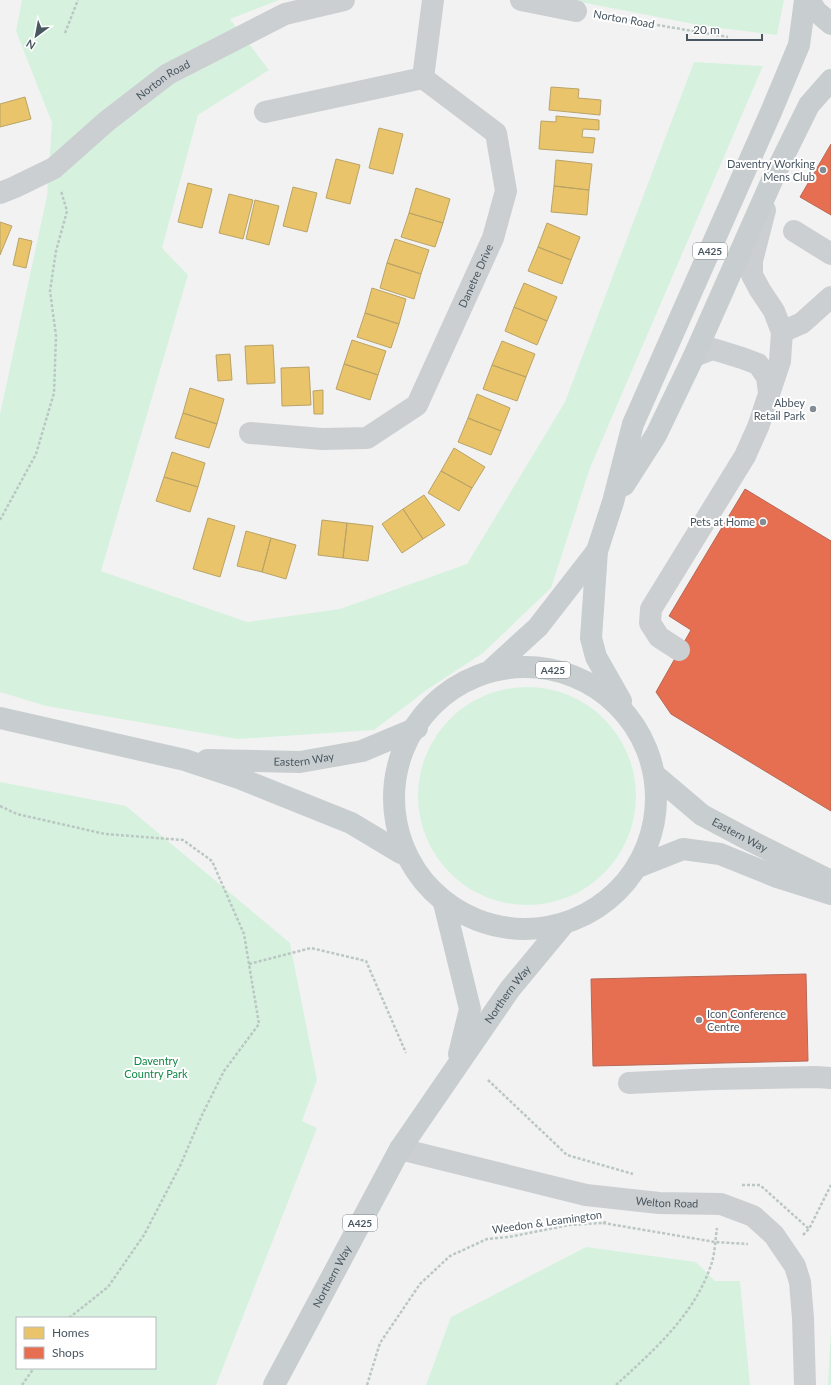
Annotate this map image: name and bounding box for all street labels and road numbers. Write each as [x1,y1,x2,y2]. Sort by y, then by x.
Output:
street label: Norton Road [592,7,656,30]
street label: Norton Road [133,57,192,102]
street label: Danetre Drive [455,242,495,309]
road number: A425 [693,243,727,259]
road number: A425 [536,662,570,678]
street label: Eastern Way [273,749,335,768]
street label: Eastern Way [710,815,770,854]
street label: Northern Way [481,962,533,1026]
street label: Welton Road [635,1193,698,1210]
street label: Weedon & Leamington [491,1207,603,1236]
road number: A425 [343,1215,377,1231]
street label: Northern Way [309,1242,354,1310]

